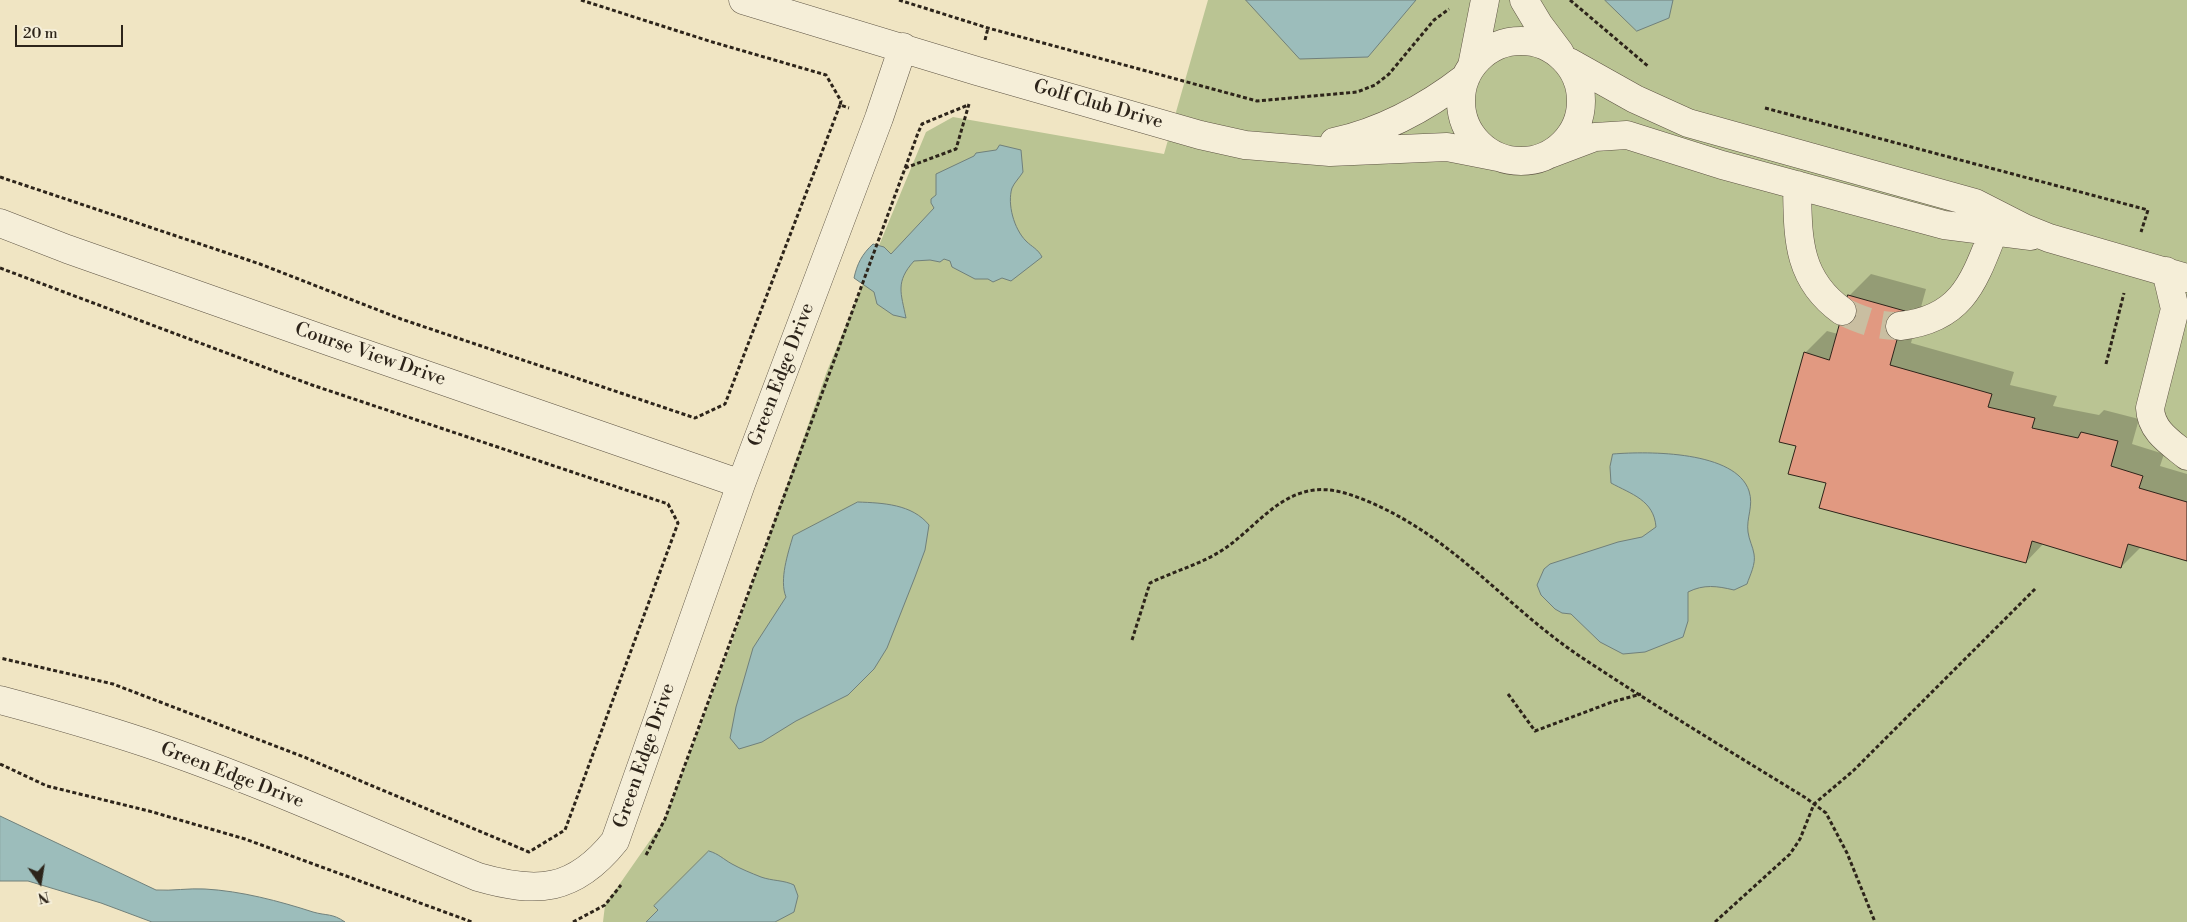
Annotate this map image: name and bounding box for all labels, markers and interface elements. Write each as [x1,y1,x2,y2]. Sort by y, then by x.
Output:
scale bar [18,15,125,47]
text: 20 m [23,24,58,43]
street label: Golf Club Drive [1031,76,1165,134]
street label: Green Edge Drive [744,300,820,450]
street label: Course View Drive [291,318,449,392]
street label: Green Edge Drive [609,680,681,832]
street label: Green Edge Drive [157,738,307,814]
north arrow [15,857,65,907]
text: N [36,887,51,907]

